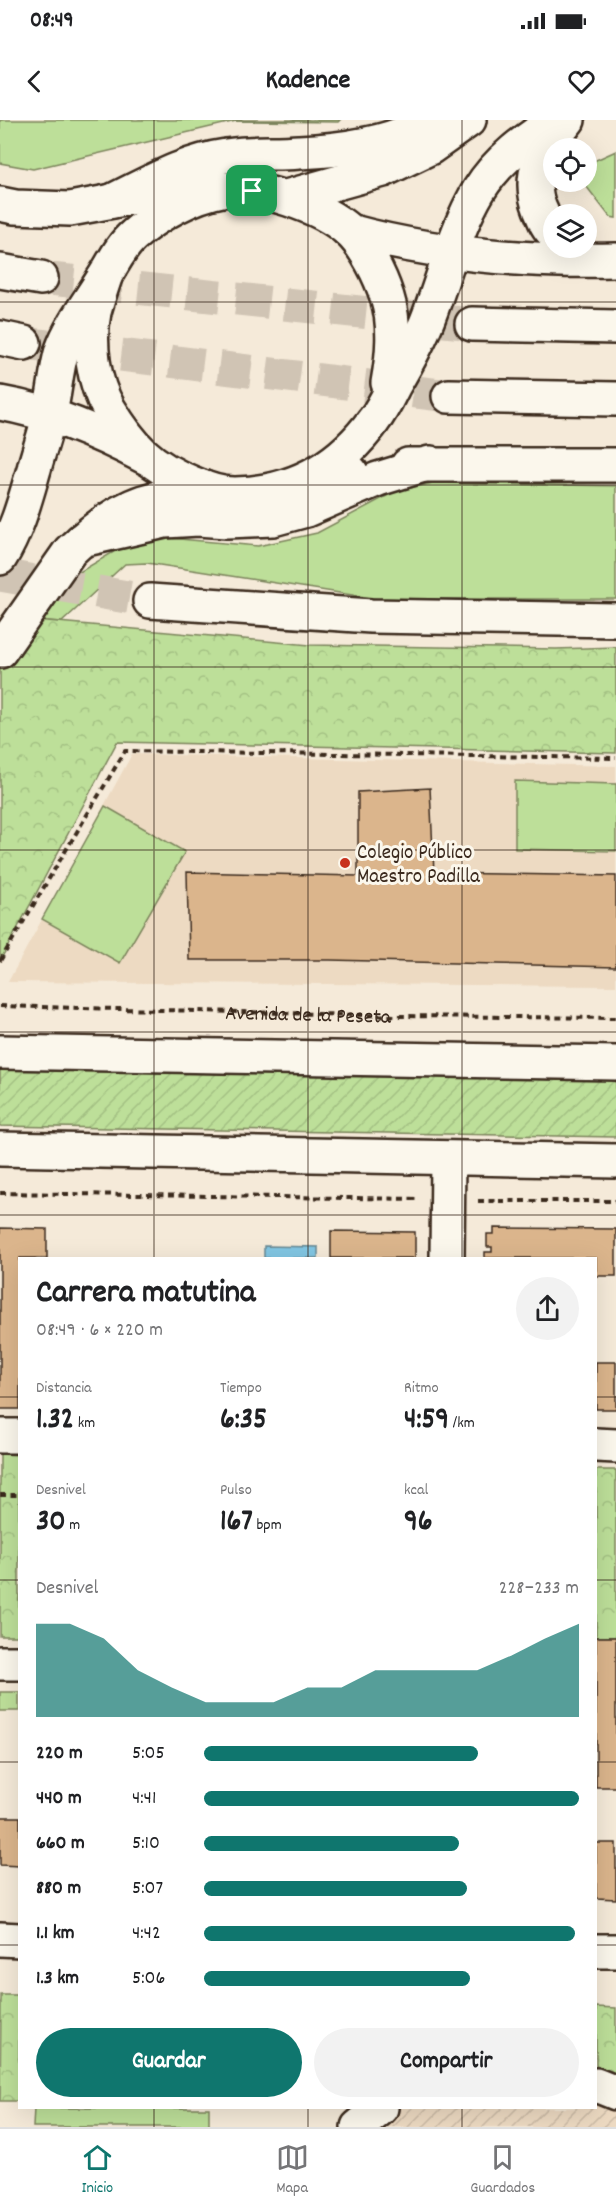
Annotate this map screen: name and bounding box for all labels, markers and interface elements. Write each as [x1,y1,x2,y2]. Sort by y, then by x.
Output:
text: 08:49 [30,6,74,37]
text: Kadence [266,62,350,101]
icon: back [18,65,51,98]
icon: heart [565,65,598,98]
map controls [543,138,597,258]
button: locate [543,138,597,192]
pin [226,165,277,216]
icon: arrive [235,174,268,207]
button: layers [543,204,597,258]
place label: Colegio Público Maestro Padilla [357,839,481,893]
marker: Colegio Público Maestro Padilla [338,856,352,870]
street label: Avenida de la Peseta [225,1000,392,1034]
text: Carrera matutina [36,1271,256,1318]
button: share [516,1277,579,1340]
text: 08:49 · 6 × 220 m [36,1317,163,1345]
text: Distancia [36,1377,92,1400]
text: Tiempo [220,1377,262,1400]
text: Ritmo [404,1377,439,1400]
text: 1.32 [36,1400,74,1443]
text: 6:35 [220,1400,267,1443]
text: 4:59 [404,1400,449,1443]
text: km [74,1412,95,1435]
text: /km [449,1412,475,1435]
text: Desnivel [36,1479,86,1502]
text: Pulso [220,1479,252,1502]
text: kcal [404,1479,428,1502]
text: 30 [36,1502,66,1545]
text: 167 [220,1502,253,1545]
text: 96 [404,1502,432,1545]
text: m [66,1514,80,1537]
text: bpm [253,1514,282,1537]
text: Desnivel [36,1575,98,1603]
text: 228–233 m [499,1575,579,1603]
text: 220 m [36,1740,83,1768]
text: 5:05 [132,1740,165,1768]
text: 440 m [36,1785,82,1813]
text: 4:41 [132,1785,156,1813]
text: 660 m [36,1830,85,1858]
text: 5:10 [132,1830,160,1858]
text: 880 m [36,1875,81,1903]
text: 5:07 [132,1875,163,1903]
text: 1.1 km [36,1920,75,1948]
text: 4:42 [132,1920,161,1948]
text: 1.3 km [36,1965,79,1993]
text: 5:06 [132,1965,165,1993]
button: Guardar [36,2028,302,2097]
button: Compartir [314,2028,579,2097]
tab: Inicio [81,2141,114,2200]
tab: Mapa [276,2141,309,2200]
tab: Guardados [470,2141,535,2200]

